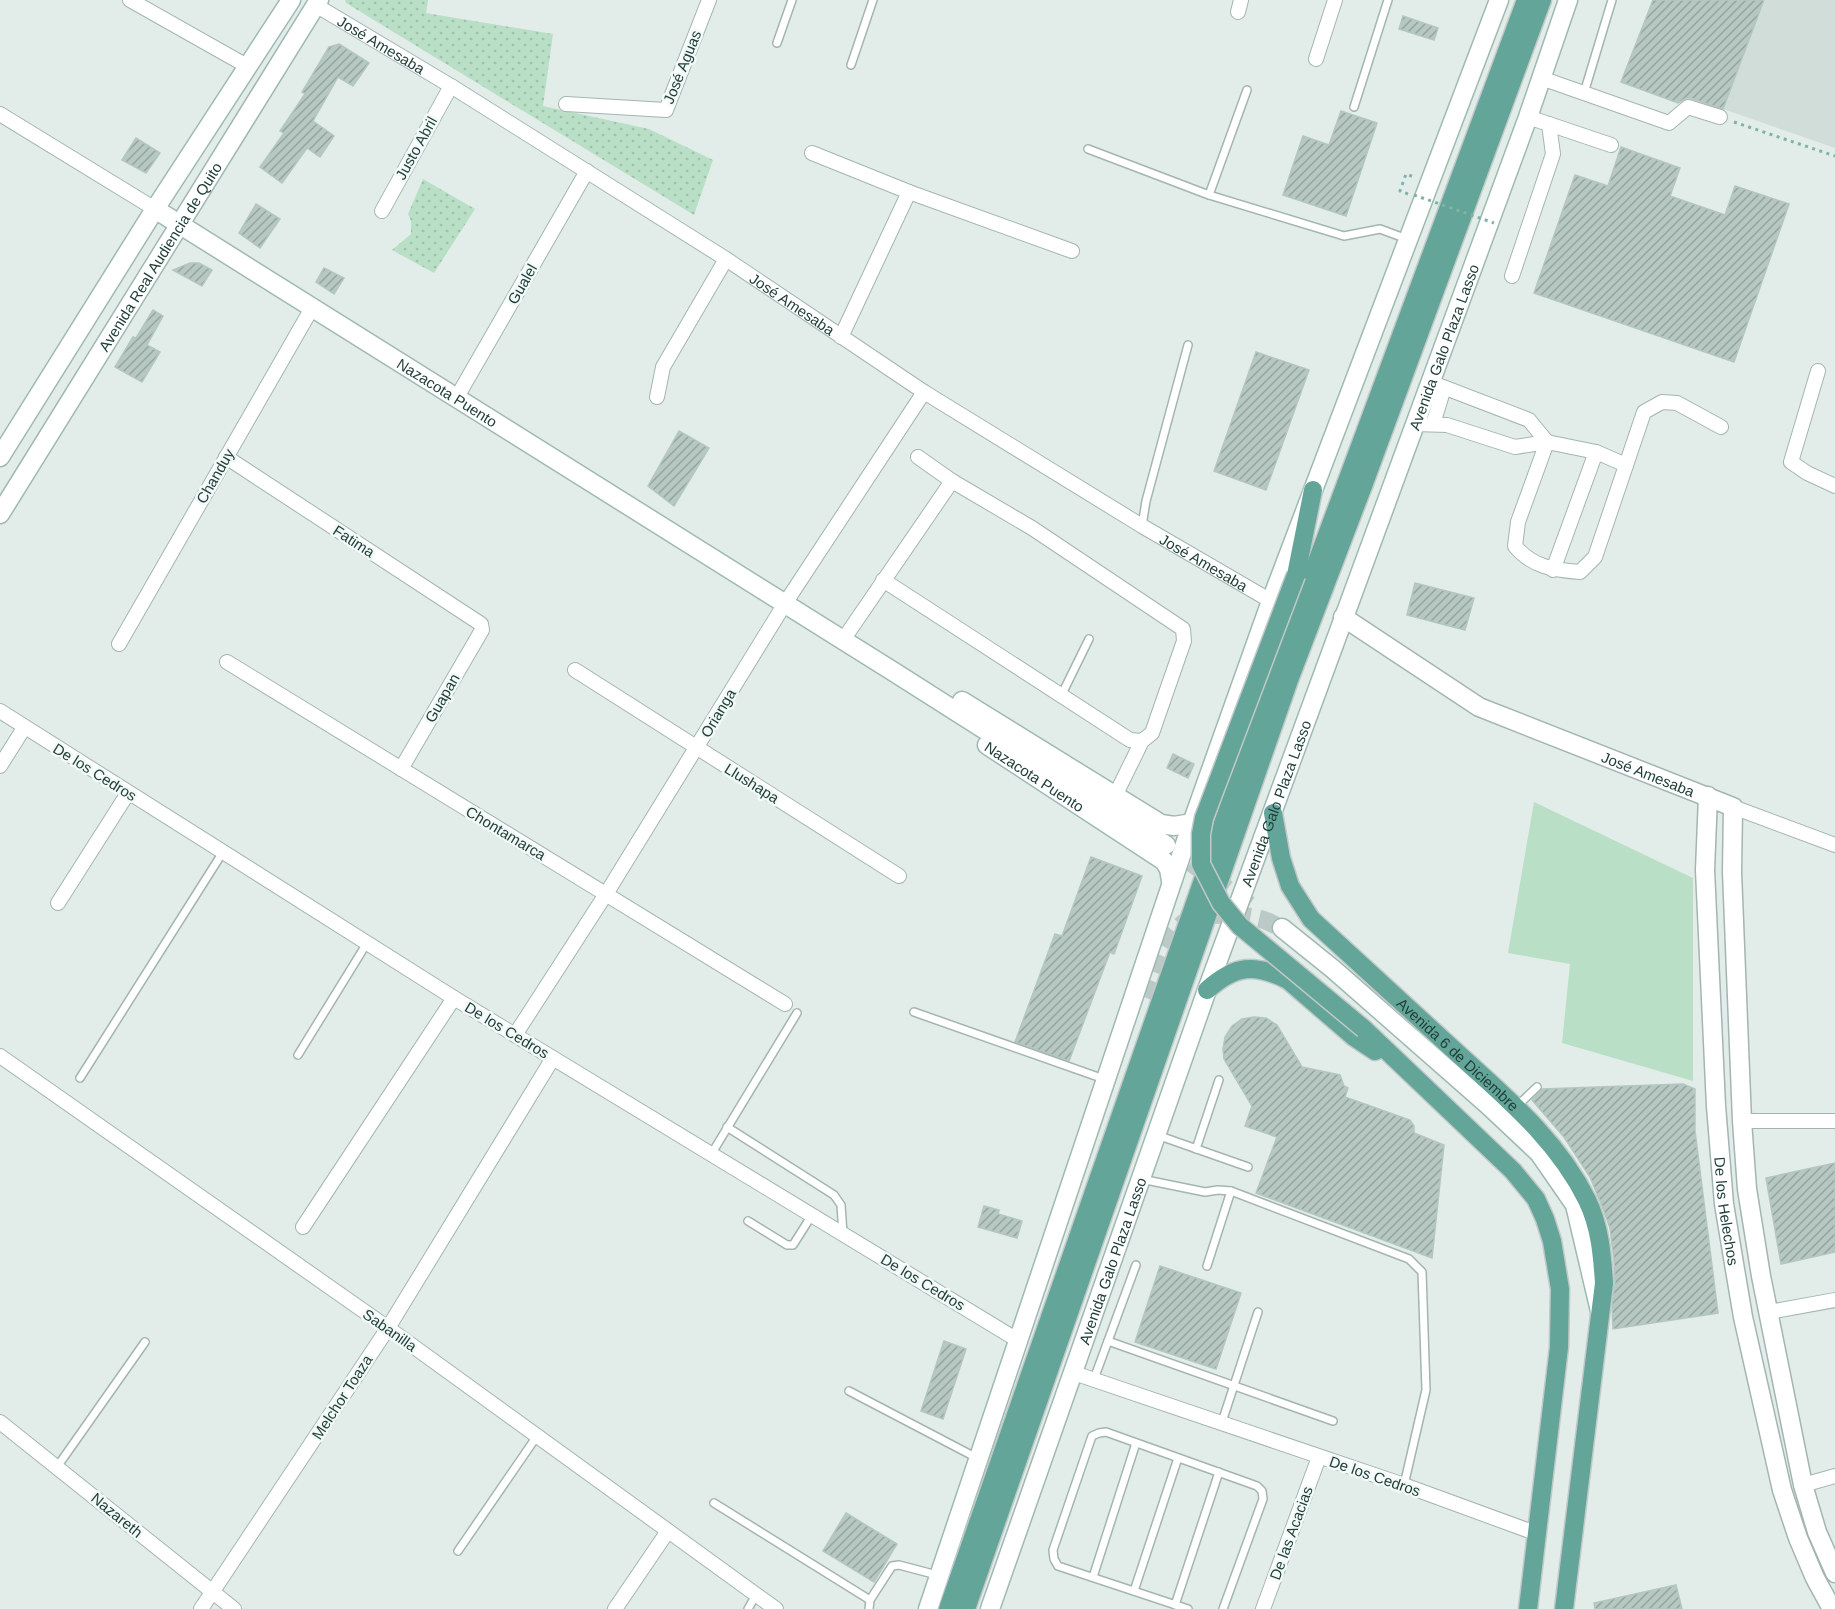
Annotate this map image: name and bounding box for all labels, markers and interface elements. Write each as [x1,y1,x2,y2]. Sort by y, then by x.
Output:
street label: José Amesaba [335,12,429,77]
street label: José Aguas [660,28,704,106]
street label: Justo Abril [392,114,440,182]
street label: Avenida Real Audiencia de Quito [95,159,225,354]
street label: Gualel [504,261,540,307]
street label: Avenida Galo Plaza Lasso [1405,262,1482,432]
street label: José Amesaba [747,269,839,338]
street label: Nazacota Puento [394,354,501,430]
street label: Chanduy [193,445,238,506]
street label: Fatima [330,521,378,561]
street label: José Amesaba [1157,530,1251,594]
street label: Guapan [421,671,463,725]
street label: Orianga [697,685,739,740]
street label: Avenida Galo Plaza Lasso [1237,718,1314,889]
street label: Nazacota Puento [982,738,1087,815]
street label: De los Cedros [50,740,140,804]
street label: José Amesaba [1599,748,1698,800]
street label: Llushapa [722,760,783,807]
street label: Chontamarca [463,803,550,864]
street label: Avenida 6 de Diciembre [1394,994,1523,1114]
street label: De los Cedros [462,998,552,1062]
street label: De los Helechos [1712,1156,1743,1267]
street label: Avenida Galo Plaza Lasso [1075,1175,1149,1347]
street label: De los Cedros [878,1250,968,1314]
street label: Sabanilla [360,1305,421,1355]
street label: Melchor Toaza [308,1351,376,1442]
street label: De los Cedros [1327,1452,1423,1500]
street label: De las Acacias [1266,1484,1316,1582]
street label: Nazareth [88,1489,146,1541]

